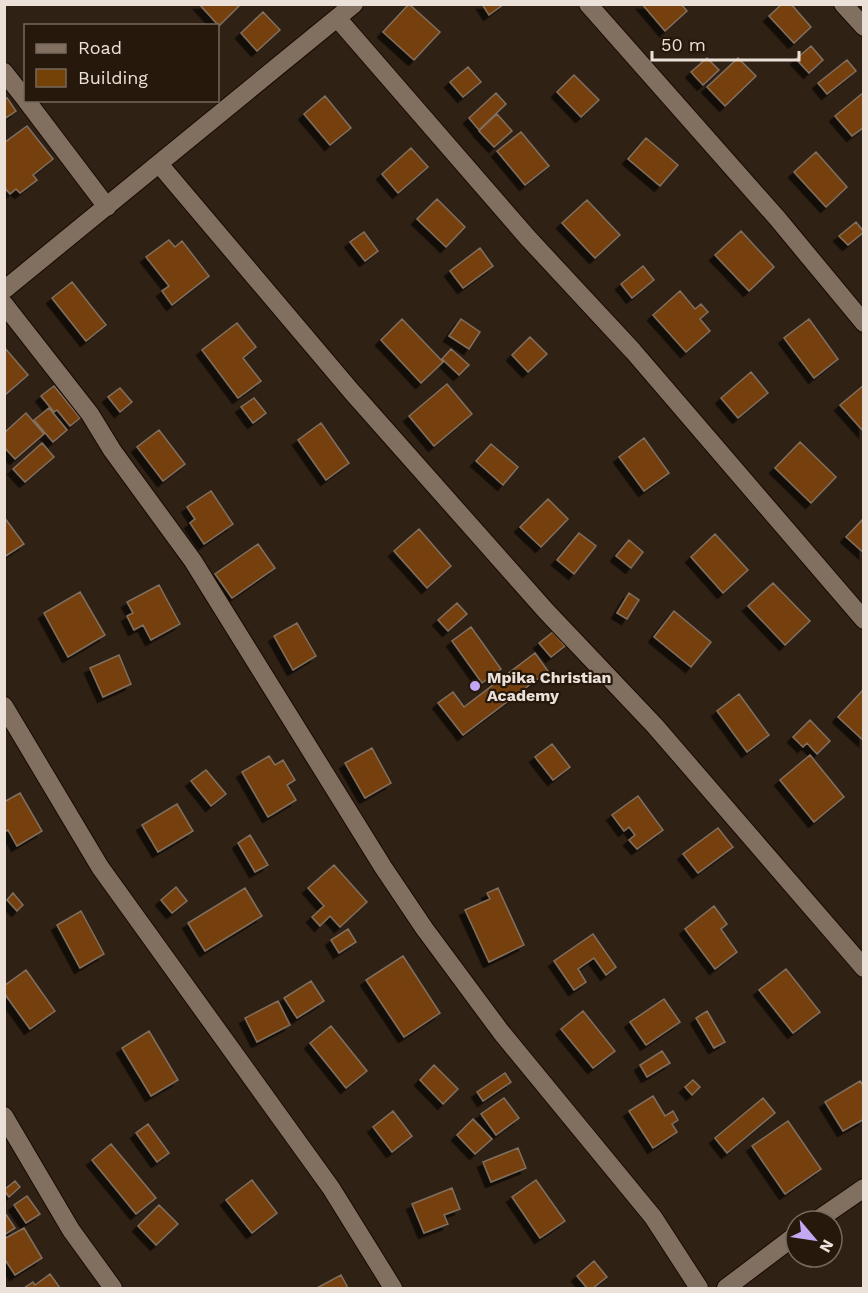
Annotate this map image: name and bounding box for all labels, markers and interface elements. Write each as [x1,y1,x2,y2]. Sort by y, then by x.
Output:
legend [24,24,219,102]
scale bar [652,24,799,62]
text: 50 m [661,34,706,55]
text: Road [78,37,122,58]
text: Building [78,67,148,88]
place label: Mpika Christian Academy [487,668,612,705]
marker: Mpika Christian Academy [468,679,482,693]
north arrow [784,1209,844,1269]
text: N [815,1236,838,1256]

